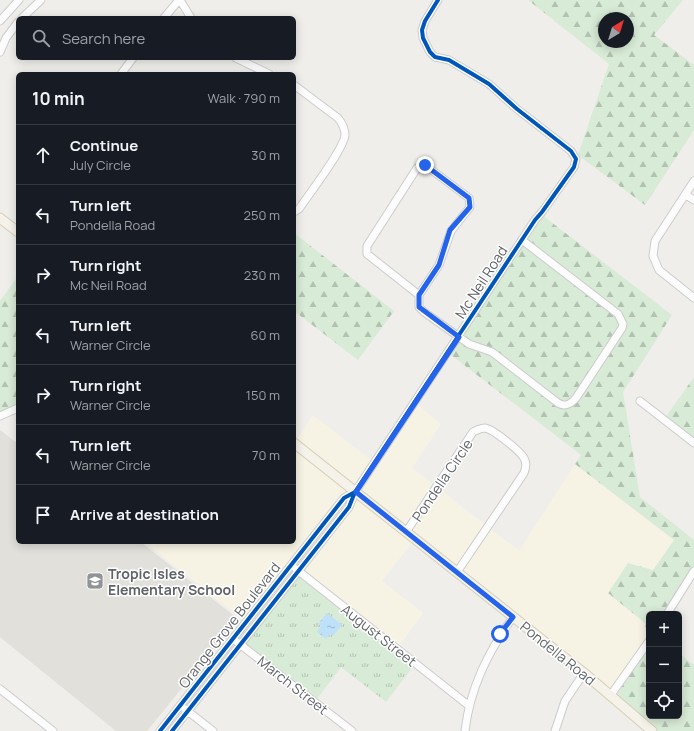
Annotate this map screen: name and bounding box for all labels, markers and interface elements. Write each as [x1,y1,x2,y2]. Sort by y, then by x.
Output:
north arrow [598,12,634,48]
search box [16,16,296,60]
icon: search [30,27,52,49]
text: Search here [62,28,145,49]
text: 10 min [32,87,85,110]
text: Walk · 790 m [207,89,280,107]
text: Continue [70,135,138,156]
icon: ahead [32,144,54,166]
text: 30 m [251,146,280,164]
text: July Circle [70,156,131,174]
route end [416,156,434,174]
text: Turn left [70,195,132,216]
icon: left [32,204,54,226]
text: 250 m [244,206,280,224]
text: Pondella Road [70,216,155,234]
street label: Mc Neil Road [451,242,511,322]
text: Turn right [70,255,141,276]
icon: right [32,264,54,286]
text: 230 m [244,266,280,284]
text: Mc Neil Road [70,276,147,294]
text: Turn left [70,315,132,336]
icon: left [32,324,54,346]
text: 60 m [250,326,280,344]
text: Warner Circle [70,336,151,354]
text: Turn right [70,375,141,396]
icon: right [32,384,54,406]
text: 150 m [246,386,280,404]
text: Warner Circle [70,396,151,414]
text: Turn left [70,435,132,456]
street label: Pondella Circle [407,435,477,525]
icon: left [32,444,54,466]
text: 70 m [252,446,280,464]
text: Warner Circle [70,456,151,474]
icon: arrive [32,504,54,526]
text: Arrive at destination [70,504,219,525]
street label: Orange Grove Boulevard [174,558,284,692]
place label: Tropic Isles Elementary School [108,564,235,599]
school or university icon: Tropic Isles Elementary School [85,571,105,591]
street label: August Street [337,600,421,671]
map controls [646,611,682,719]
button: + [646,611,682,647]
street label: Pondella Road [516,617,600,689]
route start [491,625,509,643]
button: − [646,647,682,683]
street label: March Street [254,652,332,719]
button: locate [646,683,682,719]

